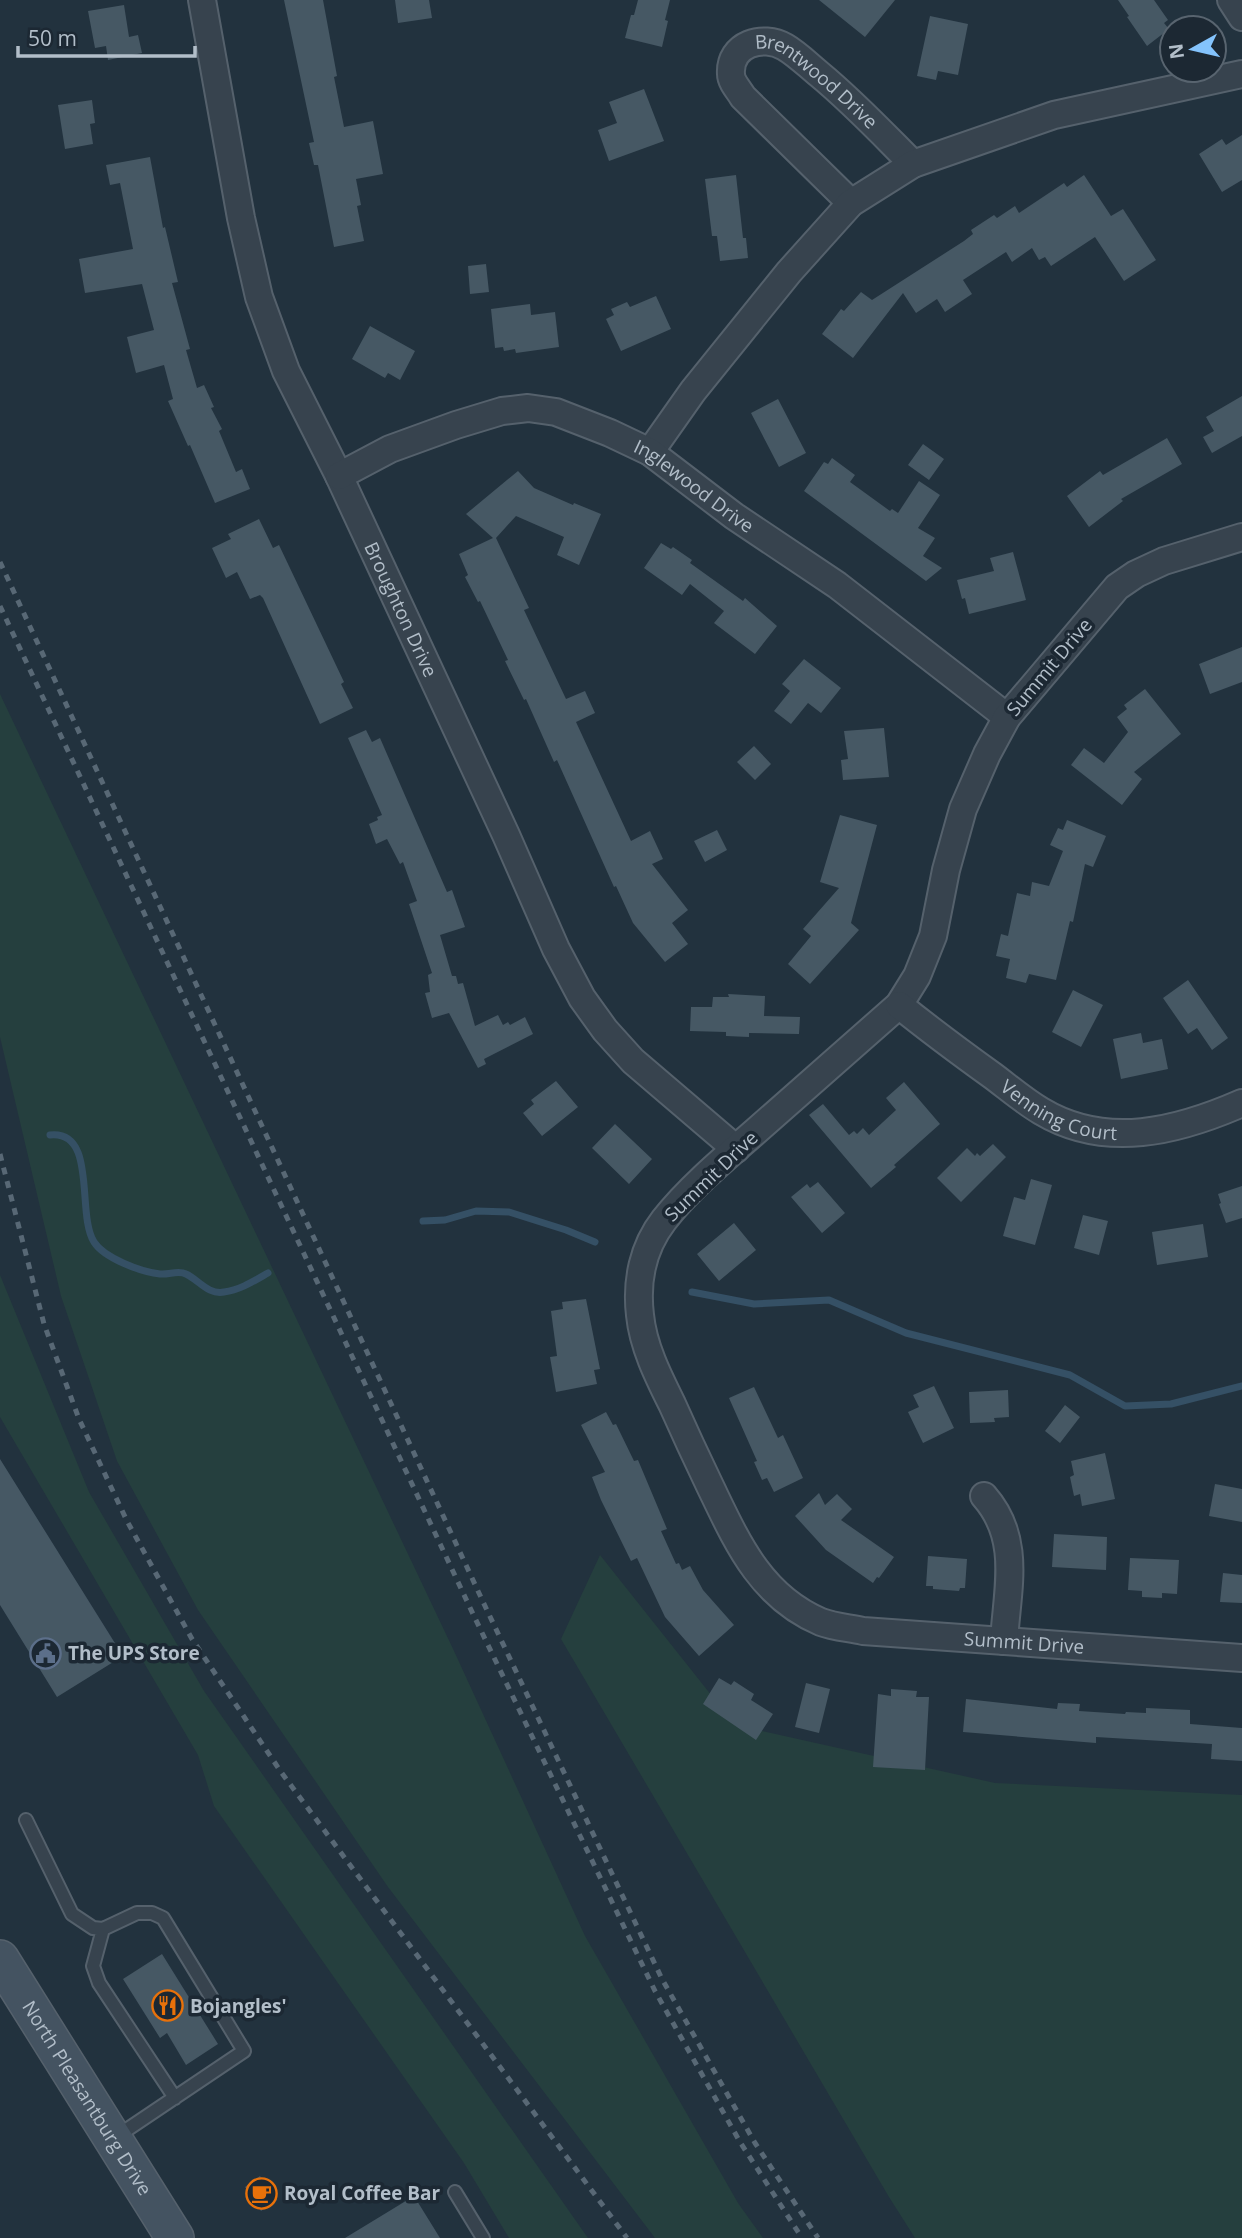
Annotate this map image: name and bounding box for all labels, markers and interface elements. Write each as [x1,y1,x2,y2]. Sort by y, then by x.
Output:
scale bar [18,14,194,58]
north arrow [1158,14,1228,84]
text: 50 m [28,24,77,52]
street label: Brentwood Drive [754,28,884,134]
text: N [1162,42,1190,61]
street label: Inglewood Drive [630,433,759,539]
street label: Broughton Drive [358,538,444,681]
street label: Summit Drive [1000,613,1098,721]
street label: Venning Court [995,1074,1118,1146]
street label: Summit Drive [659,1125,763,1227]
street label: Summit Drive [963,1625,1085,1660]
public building icon: The UPS Store [28,1636,62,1670]
place label: The UPS Store [68,1640,200,1666]
restaurant icon: Bojangles' [150,1989,184,2023]
place label: Bojangles' [190,1993,287,2019]
street label: North Pleasantburg Drive [16,1996,158,2200]
cafe icon: Royal Coffee Bar [244,2176,278,2210]
place label: Royal Coffee Bar [284,2180,441,2206]

